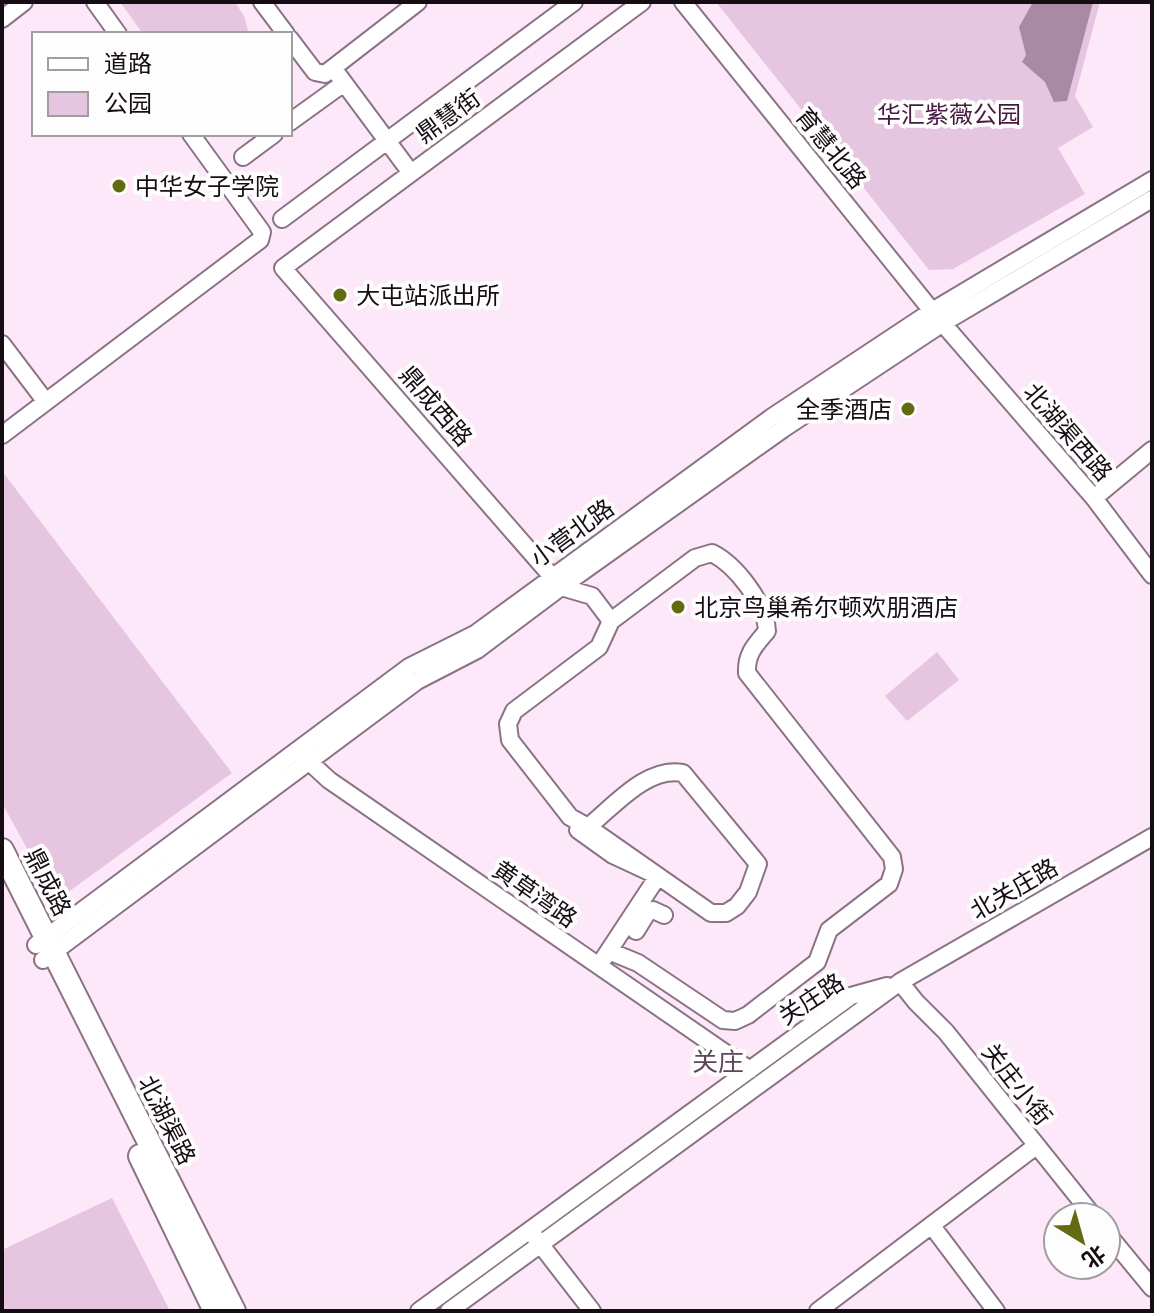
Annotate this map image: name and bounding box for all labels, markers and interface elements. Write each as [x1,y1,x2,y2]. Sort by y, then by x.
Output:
legend [32,32,292,136]
text: 道路 [104,46,152,81]
street label: 鼎慧街 [409,81,487,151]
text: 公园 [104,86,152,121]
park label: 华汇紫薇公园 [877,97,1021,132]
street label: 育慧北路 [787,100,875,196]
place label: 中华女子学院 [135,169,279,204]
marker: 中华女子学院 [110,177,128,195]
place label: 大屯站派出所 [356,278,500,313]
marker: 大屯站派出所 [331,286,349,304]
street label: 鼎成西路 [391,358,481,454]
street label: 北湖渠西路 [1015,375,1121,489]
place label: 全季酒店 [796,392,892,427]
marker: 全季酒店 [899,400,917,418]
street label: 小营北路 [523,491,621,575]
place label: 北京鸟巢希尔顿欢朋酒店 [694,590,958,625]
marker: 北京鸟巢希尔顿欢朋酒店 [669,598,687,616]
street label: 鼎成路 [16,842,80,922]
street label: 北关庄路 [964,850,1064,928]
street label: 黄草湾路 [486,852,584,936]
street label: 关庄路 [771,965,851,1033]
street label: 关庄小街 [974,1035,1060,1133]
district label: 关庄 [692,1043,744,1081]
street label: 北湖渠路 [130,1069,204,1171]
north arrow [1042,1201,1122,1281]
text: 北 [1076,1238,1112,1276]

